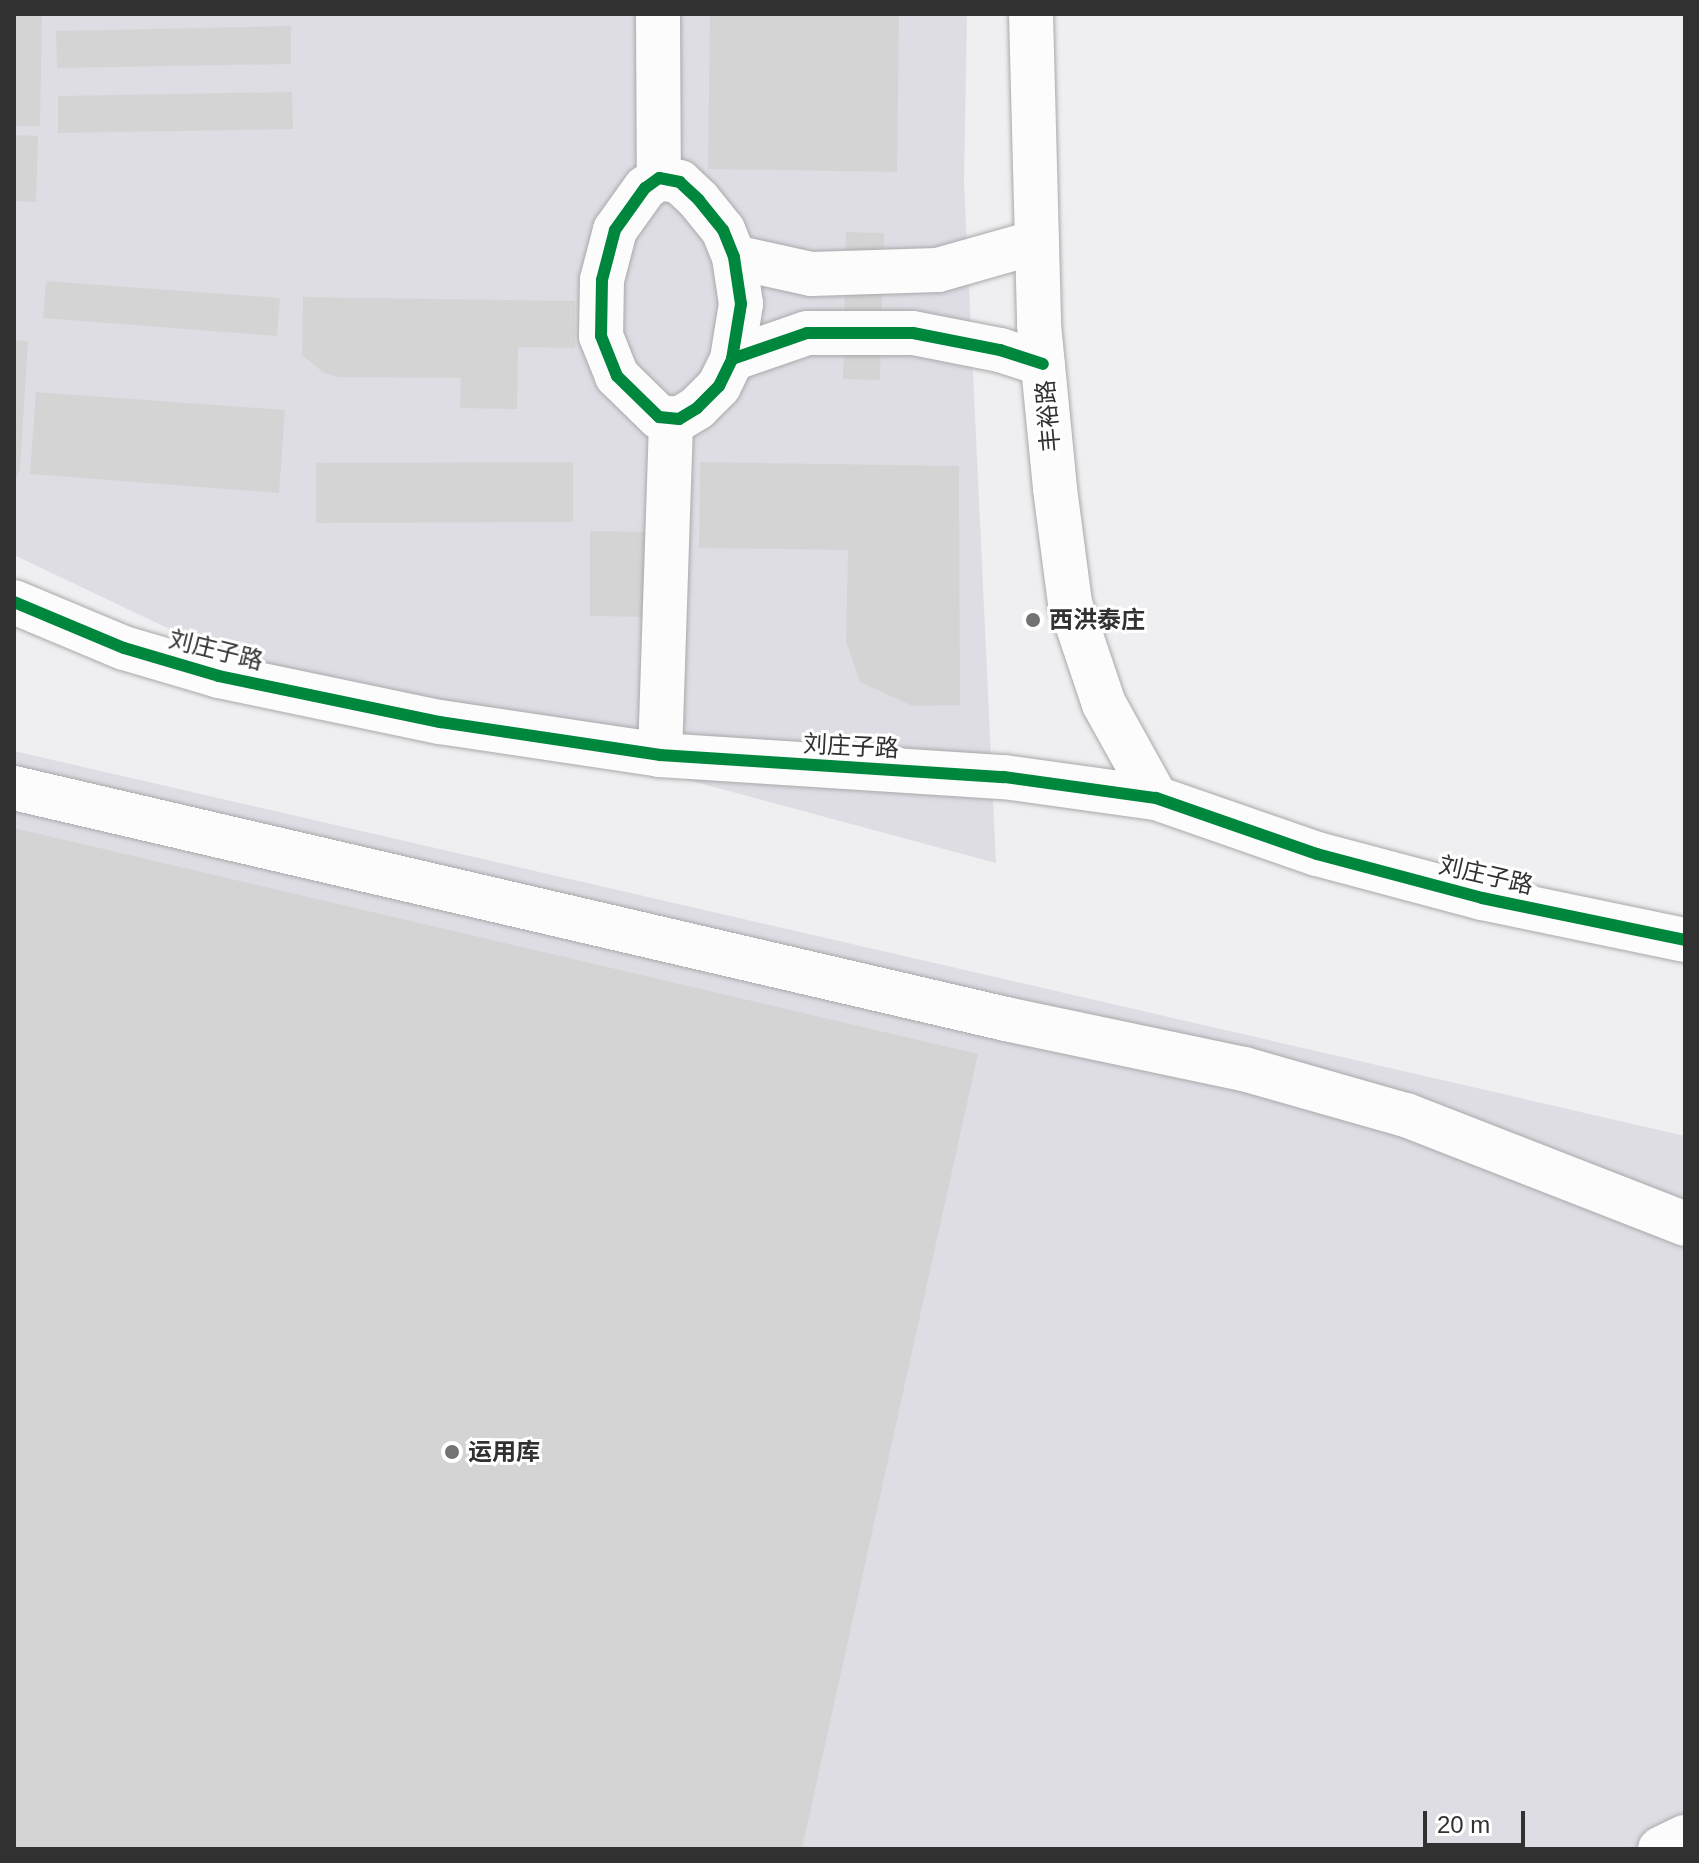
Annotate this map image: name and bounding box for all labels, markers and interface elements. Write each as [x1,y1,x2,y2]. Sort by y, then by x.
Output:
street label: 丰裕路 [1031,379,1065,453]
place label: 西洪泰庄 [1049,606,1145,634]
marker: 西洪泰庄 [1024,611,1042,629]
street label: 刘庄子路 [166,624,266,676]
street label: 刘庄子路 [802,729,900,763]
street label: 刘庄子路 [1436,850,1536,900]
place label: 运用库 [468,1438,540,1466]
marker: 运用库 [443,1443,461,1461]
scale bar [1427,1795,1529,1845]
text: 20 m [1437,1811,1490,1838]

